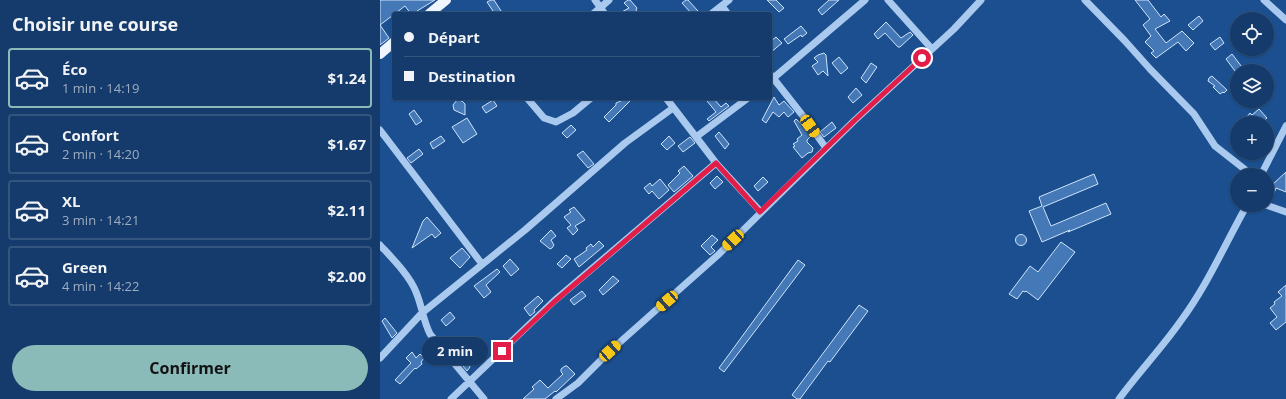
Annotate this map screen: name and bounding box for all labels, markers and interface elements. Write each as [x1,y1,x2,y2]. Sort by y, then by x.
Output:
text: Choisir une course [12,12,178,36]
map controls [1230,12,1274,212]
button: locate [1230,12,1274,56]
text: Départ [428,27,480,47]
route start [913,49,931,67]
text: Éco [62,59,87,79]
icon: car [14,60,50,96]
button: layers [1230,64,1274,108]
text: Destination [428,66,516,86]
text: $1.24 [327,68,366,88]
text: 1 min · 14:19 [62,79,139,97]
car [798,113,822,139]
button: + [1230,116,1274,160]
text: Confort [62,125,119,145]
icon: car [14,126,50,162]
text: $1.67 [327,134,366,154]
text: 2 min · 14:20 [62,145,139,163]
button: − [1230,168,1274,212]
text: XL [62,191,80,211]
icon: car [14,192,50,228]
text: $2.11 [327,200,366,220]
text: 3 min · 14:21 [62,211,139,229]
car [720,227,746,253]
text: Green [62,257,107,277]
icon: car [14,258,50,294]
text: $2.00 [327,266,366,286]
text: 4 min · 14:22 [62,277,139,295]
car [654,289,680,313]
callout: 2 min [422,337,488,365]
car [597,339,623,363]
text: 2 min [437,342,473,360]
route end [493,342,511,360]
button: Confirmer [12,345,368,391]

